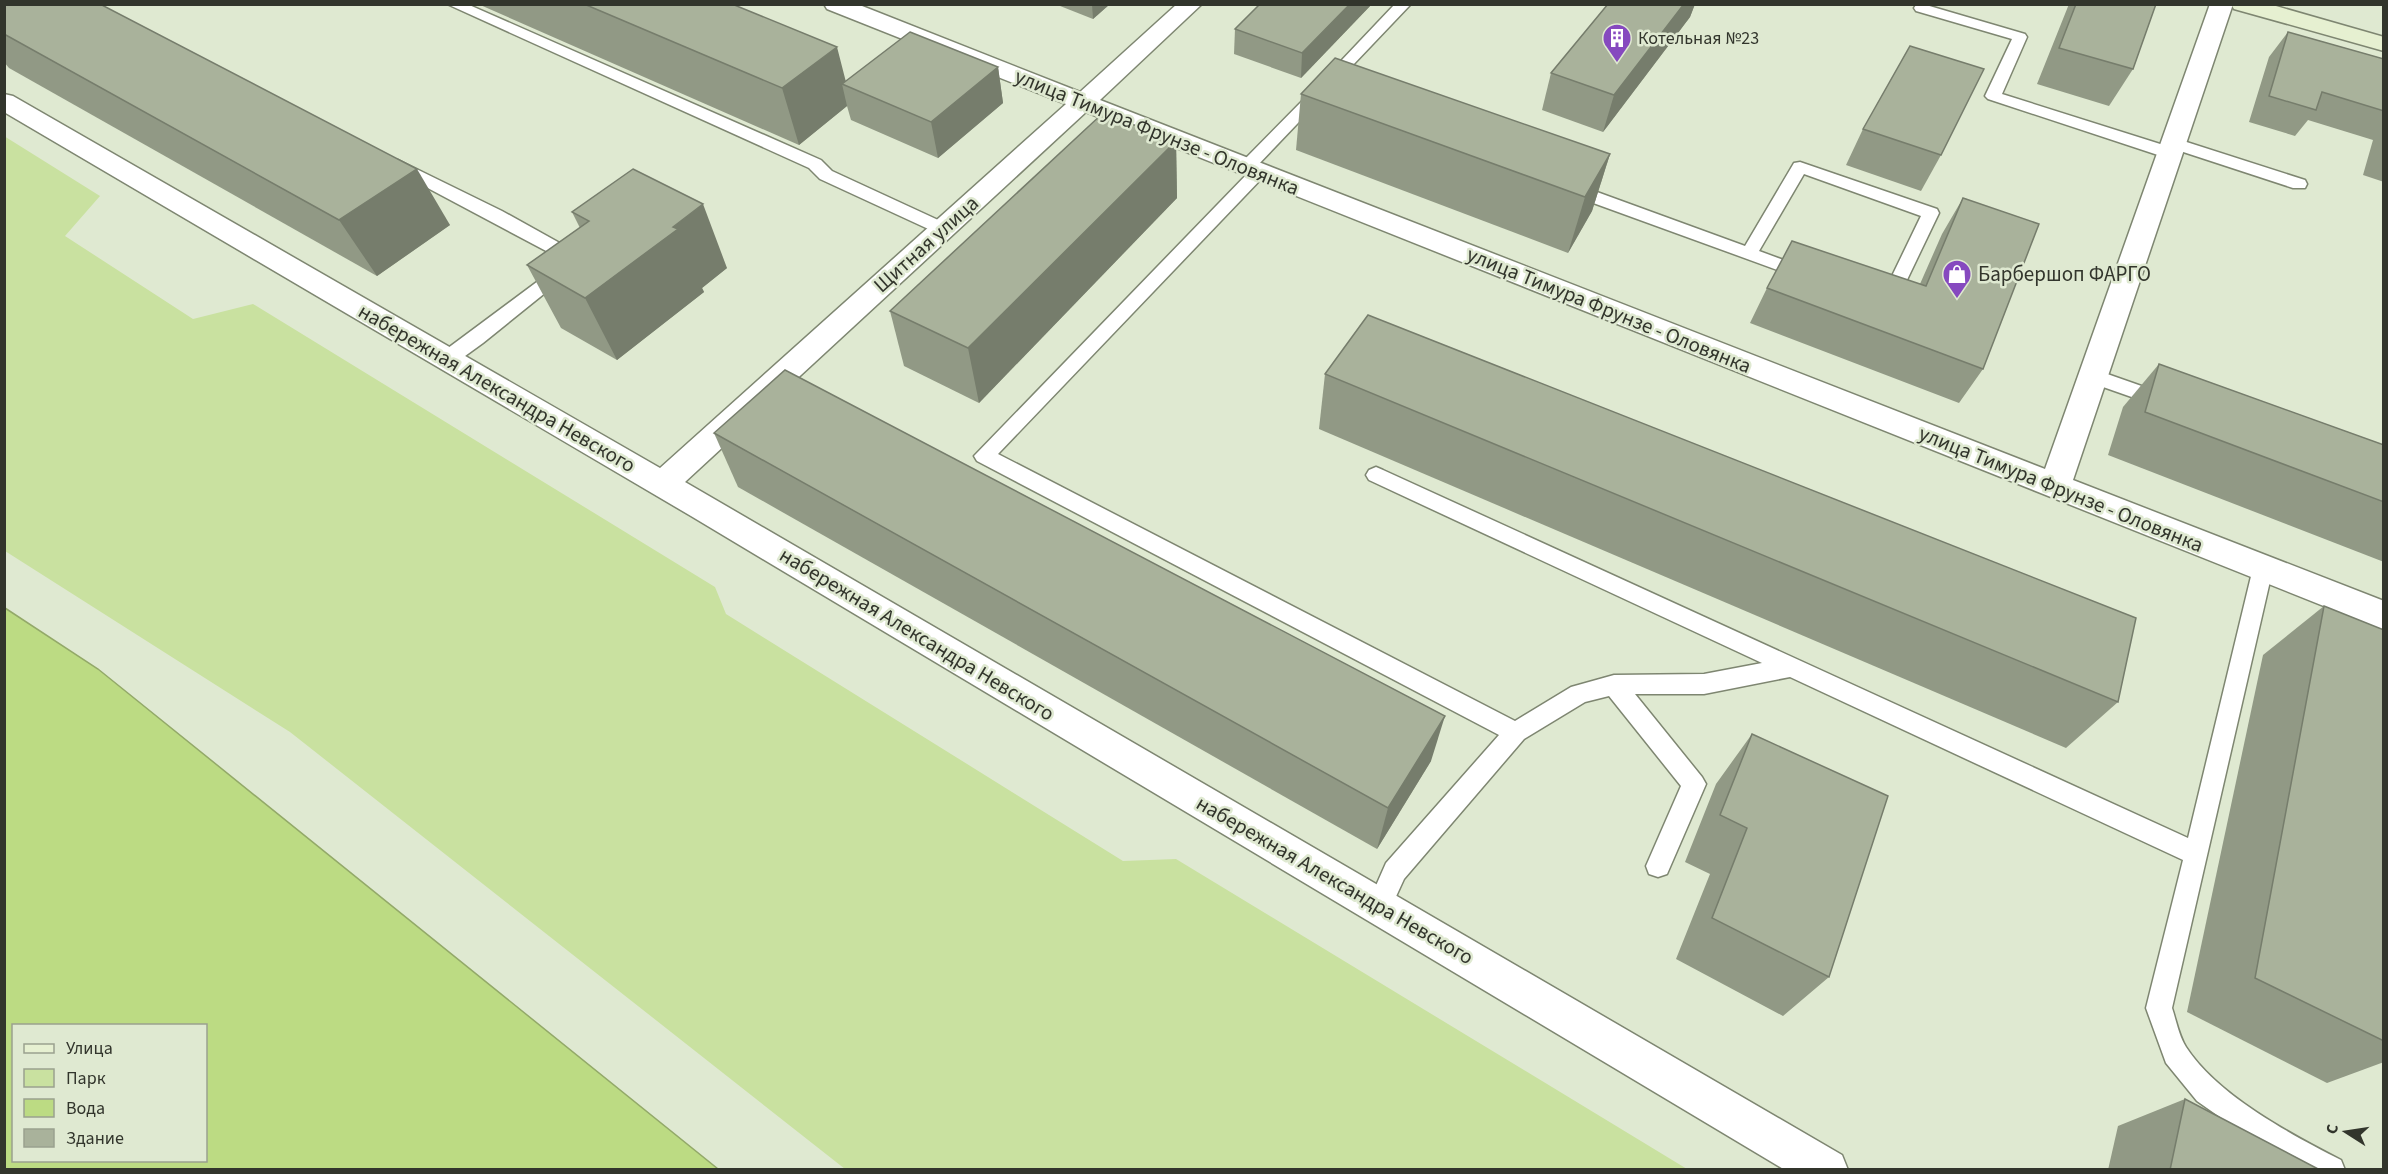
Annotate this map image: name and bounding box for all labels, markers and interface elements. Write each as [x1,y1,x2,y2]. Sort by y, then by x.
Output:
building icon: Котельная №23 [1601,22,1633,64]
place label: Котельная №23 [1638,26,1759,51]
street label: улица Тимура Фрунзе - Оловянка [1010,61,1304,203]
street label: Щитная улица [867,188,985,300]
street label: улица Тимура Фрунзе - Оловянка [1462,239,1756,381]
shop icon: Барбершоп ФАРГО [1941,258,1973,300]
place label: Барбершоп ФАРГО [1978,259,2151,289]
street label: набережная Александра Невского [353,296,641,480]
street label: улица Тимура Фрунзе - Оловянка [1914,418,2208,560]
street label: набережная Александра Невского [774,540,1060,728]
street label: набережная Александра Невского [1191,788,1479,972]
legend [12,1024,207,1162]
text: Улица [66,1036,113,1061]
text: Парк [66,1066,106,1091]
text: Вода [66,1096,105,1121]
north arrow [2316,1102,2376,1162]
text: С [2321,1122,2344,1136]
text: Здание [66,1126,124,1151]

